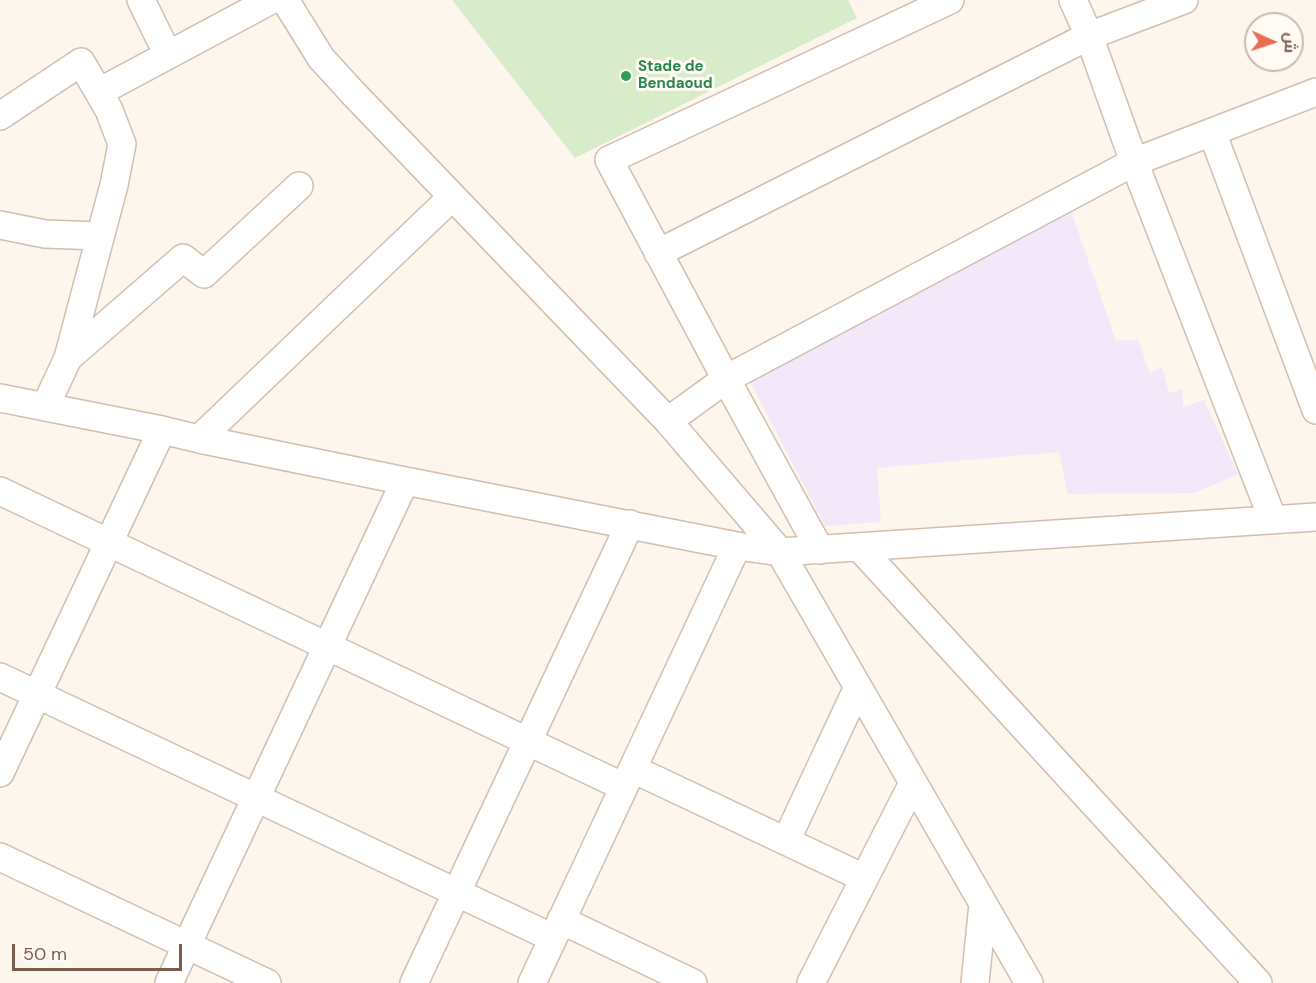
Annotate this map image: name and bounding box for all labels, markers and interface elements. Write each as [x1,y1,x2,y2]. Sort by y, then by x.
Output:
north arrow [1244,12,1304,72]
text: ش [1279,32,1302,54]
place label: Stade de Bendaoud [638,58,713,93]
marker: Stade de Bendaoud [619,69,633,83]
scale bar [15,932,184,970]
text: 50 m [23,942,67,966]

